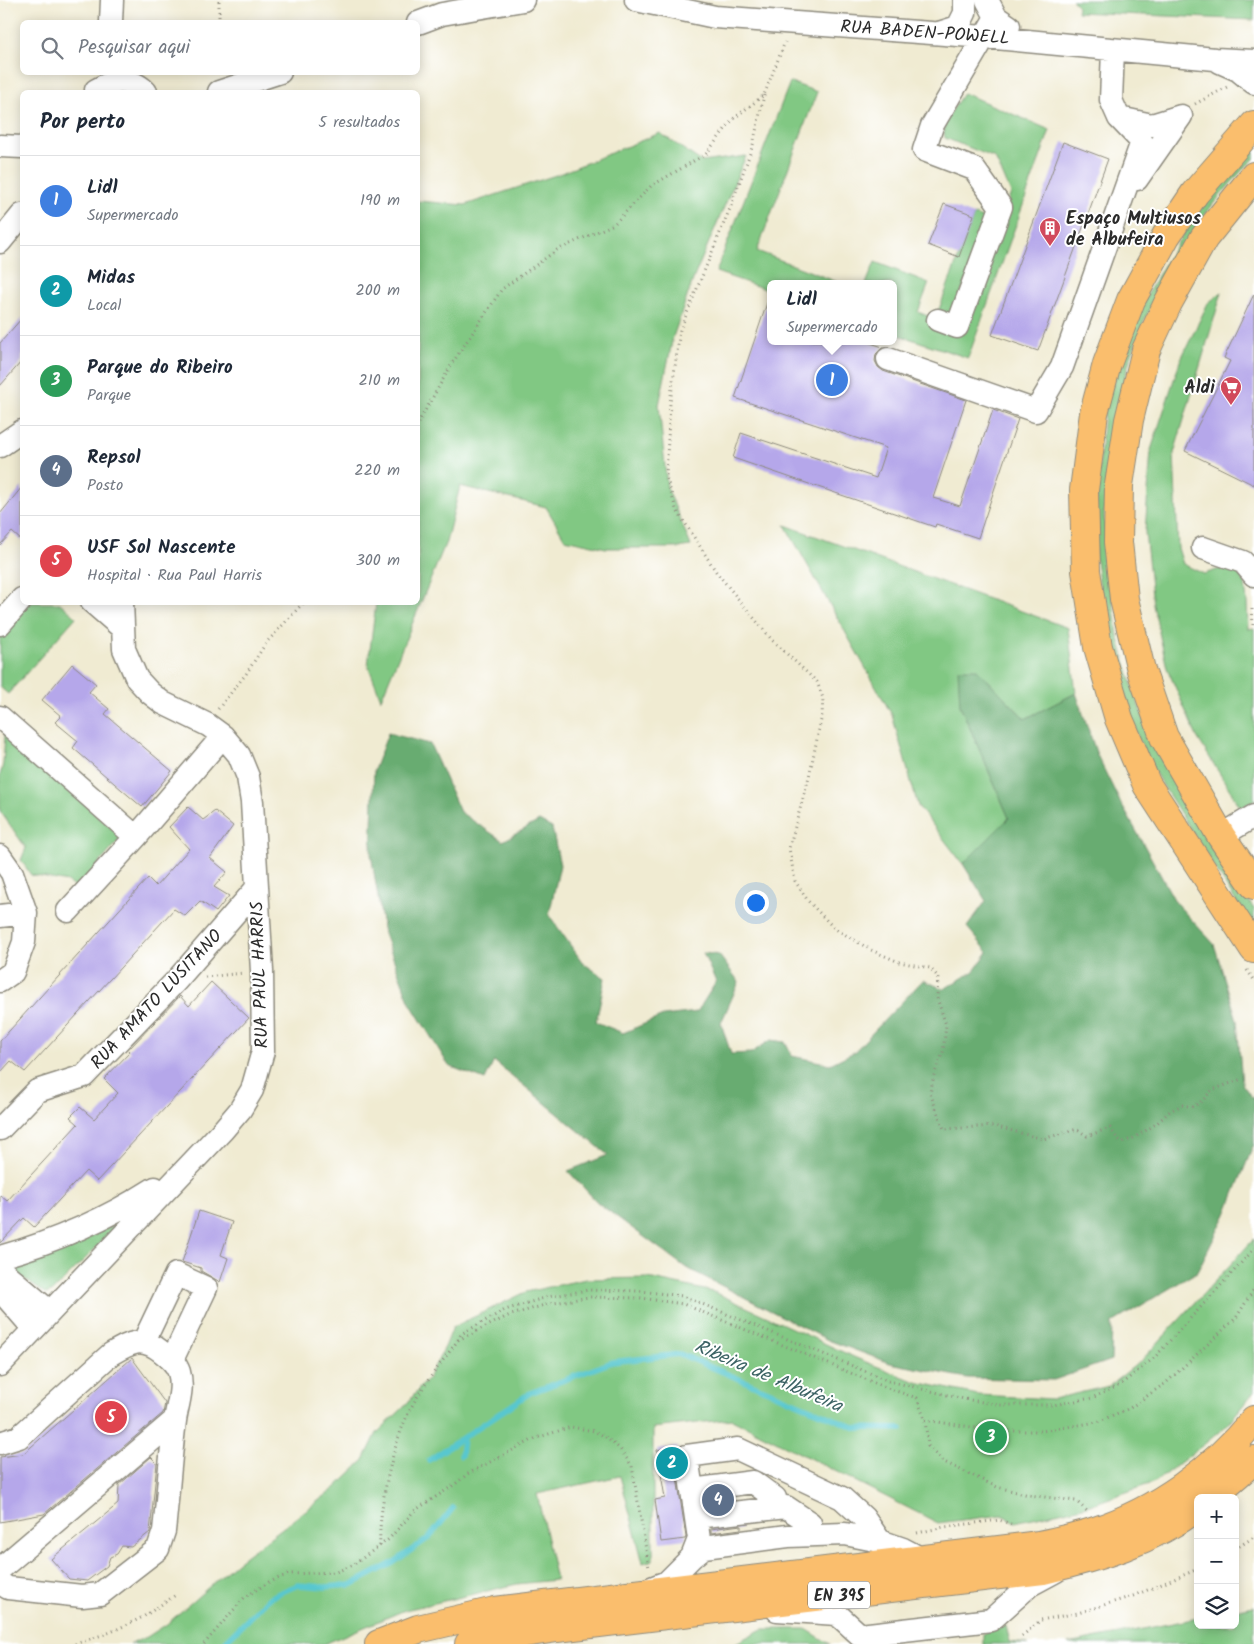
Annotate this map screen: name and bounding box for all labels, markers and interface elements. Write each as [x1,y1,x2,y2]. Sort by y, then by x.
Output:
street label: RUA BADEN-POWELL [839,13,1010,54]
search box [20,20,420,75]
text: Pesquisar aqui [78,33,190,63]
icon: search [38,34,66,62]
text: Por perto [40,106,125,139]
text: 5 resultados [318,110,400,135]
text: Lidl [87,173,118,203]
text: 1 [54,188,58,213]
text: 190 m [360,188,400,213]
text: Supermercado [87,203,178,228]
place label: Espaço Multiusos de Albufeira [1066,205,1202,255]
building icon: Espaço Multiusos de Albufeira [1038,216,1062,247]
text: Midas [87,263,135,293]
text: 2 [51,278,61,303]
text: 200 m [356,278,400,303]
popup [767,280,897,345]
text: Lidl [786,285,817,315]
text: Local [87,293,122,318]
text: Supermercado [786,315,878,340]
text: Parque do Ribeiro [87,353,233,383]
pin: 1 [816,361,848,399]
text: 3 [52,368,60,393]
text: 210 m [359,368,400,393]
place label: Aldi [1184,374,1215,403]
supermarket icon: Aldi [1219,375,1243,406]
text: Parque [87,383,131,408]
text: Repsol [87,443,141,473]
text: 4 [52,458,60,483]
text: 220 m [354,458,400,483]
text: Posto [87,473,123,498]
text: USF Sol Nascente [87,533,235,563]
text: 5 [52,548,60,573]
text: 300 m [356,548,400,573]
text: Hospital · Rua Paul Harris [87,563,262,588]
your location [743,890,769,916]
street label: RUA PAUL HARRIS [243,900,278,1049]
street label: RUA AMATO LUSITANO [84,923,230,1077]
water label: Ribeira de Albufeira [690,1332,848,1422]
pin: 5 [95,1398,127,1436]
pin: 3 [975,1418,1007,1456]
pin: 2 [656,1444,688,1482]
pin: 4 [702,1481,734,1519]
map controls [1194,1494,1239,1629]
button: + [1194,1494,1239,1539]
button: − [1194,1539,1239,1584]
road number: EN 395 [808,1582,870,1608]
button: layers [1194,1584,1239,1629]

